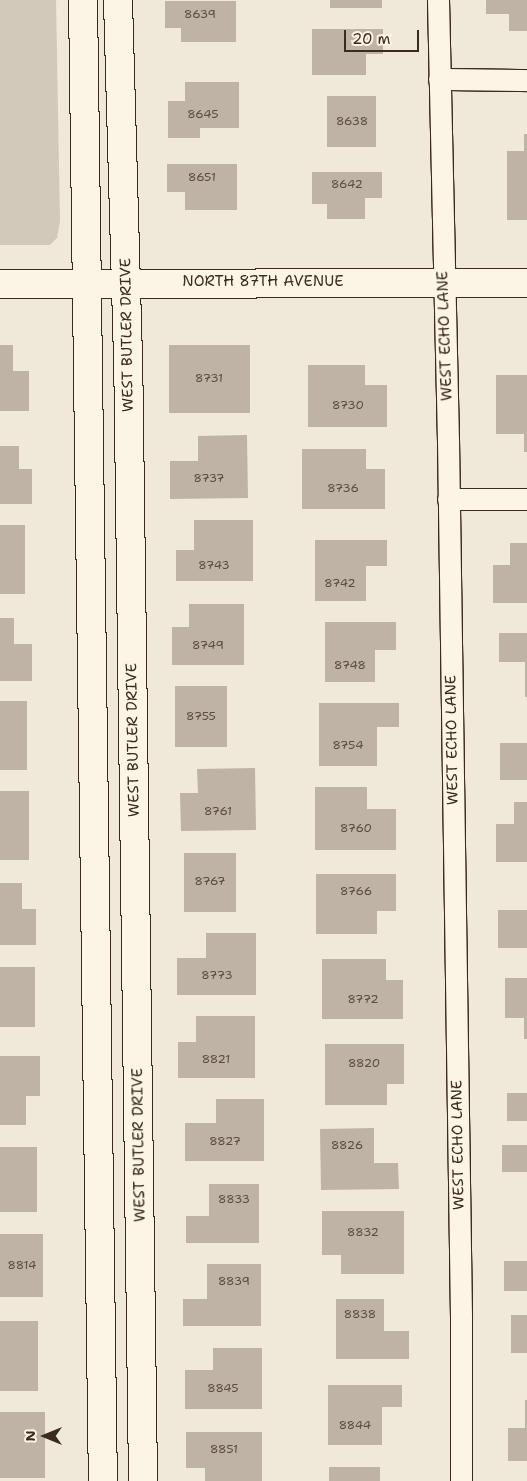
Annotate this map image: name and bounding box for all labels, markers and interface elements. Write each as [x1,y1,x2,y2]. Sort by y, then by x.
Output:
house number: 8639 [184,8,216,22]
scale bar [347,20,422,52]
text: 20 m [352,29,391,49]
house number: 8645 [187,108,219,122]
house number: 8638 [336,115,368,129]
house number: 8651 [188,171,216,185]
house number: 8642 [331,178,363,192]
street label: WEST BUTLER DRIVE [117,258,137,412]
street label: WEST ECHO LANE [434,271,456,401]
street label: NORTH 87TH AVENUE [182,273,344,291]
house number: 8731 [195,372,223,386]
house number: 8730 [332,399,364,413]
house number: 8737 [194,472,224,486]
house number: 8736 [327,482,359,496]
house number: 8743 [198,559,230,573]
house number: 8742 [324,577,356,591]
house number: 8749 [192,639,224,653]
house number: 8748 [334,659,366,673]
street label: WEST BUTLER DRIVE [123,663,143,817]
street label: WEST ECHO LANE [442,675,462,805]
house number: 8755 [186,710,216,724]
house number: 8754 [332,739,364,753]
house number: 8761 [204,805,232,819]
house number: 8760 [340,822,372,836]
house number: 8767 [194,875,226,889]
house number: 8766 [340,885,372,899]
house number: 8773 [201,969,233,983]
house number: 8772 [347,993,379,1007]
house number: 8821 [202,1053,230,1067]
house number: 8820 [348,1057,380,1071]
street label: WEST BUTLER DRIVE [129,1068,149,1222]
street label: WEST ECHO LANE [448,1080,468,1210]
house number: 8827 [209,1135,241,1149]
house number: 8826 [331,1139,363,1153]
house number: 8833 [218,1193,250,1207]
house number: 8832 [347,1226,379,1240]
house number: 8814 [8,1259,36,1273]
house number: 8839 [218,1275,250,1289]
house number: 8838 [344,1308,376,1322]
house number: 8845 [207,1382,239,1396]
north arrow [20,1411,70,1461]
house number: 8844 [339,1419,371,1433]
text: N [21,1430,39,1442]
house number: 8851 [210,1443,238,1457]

